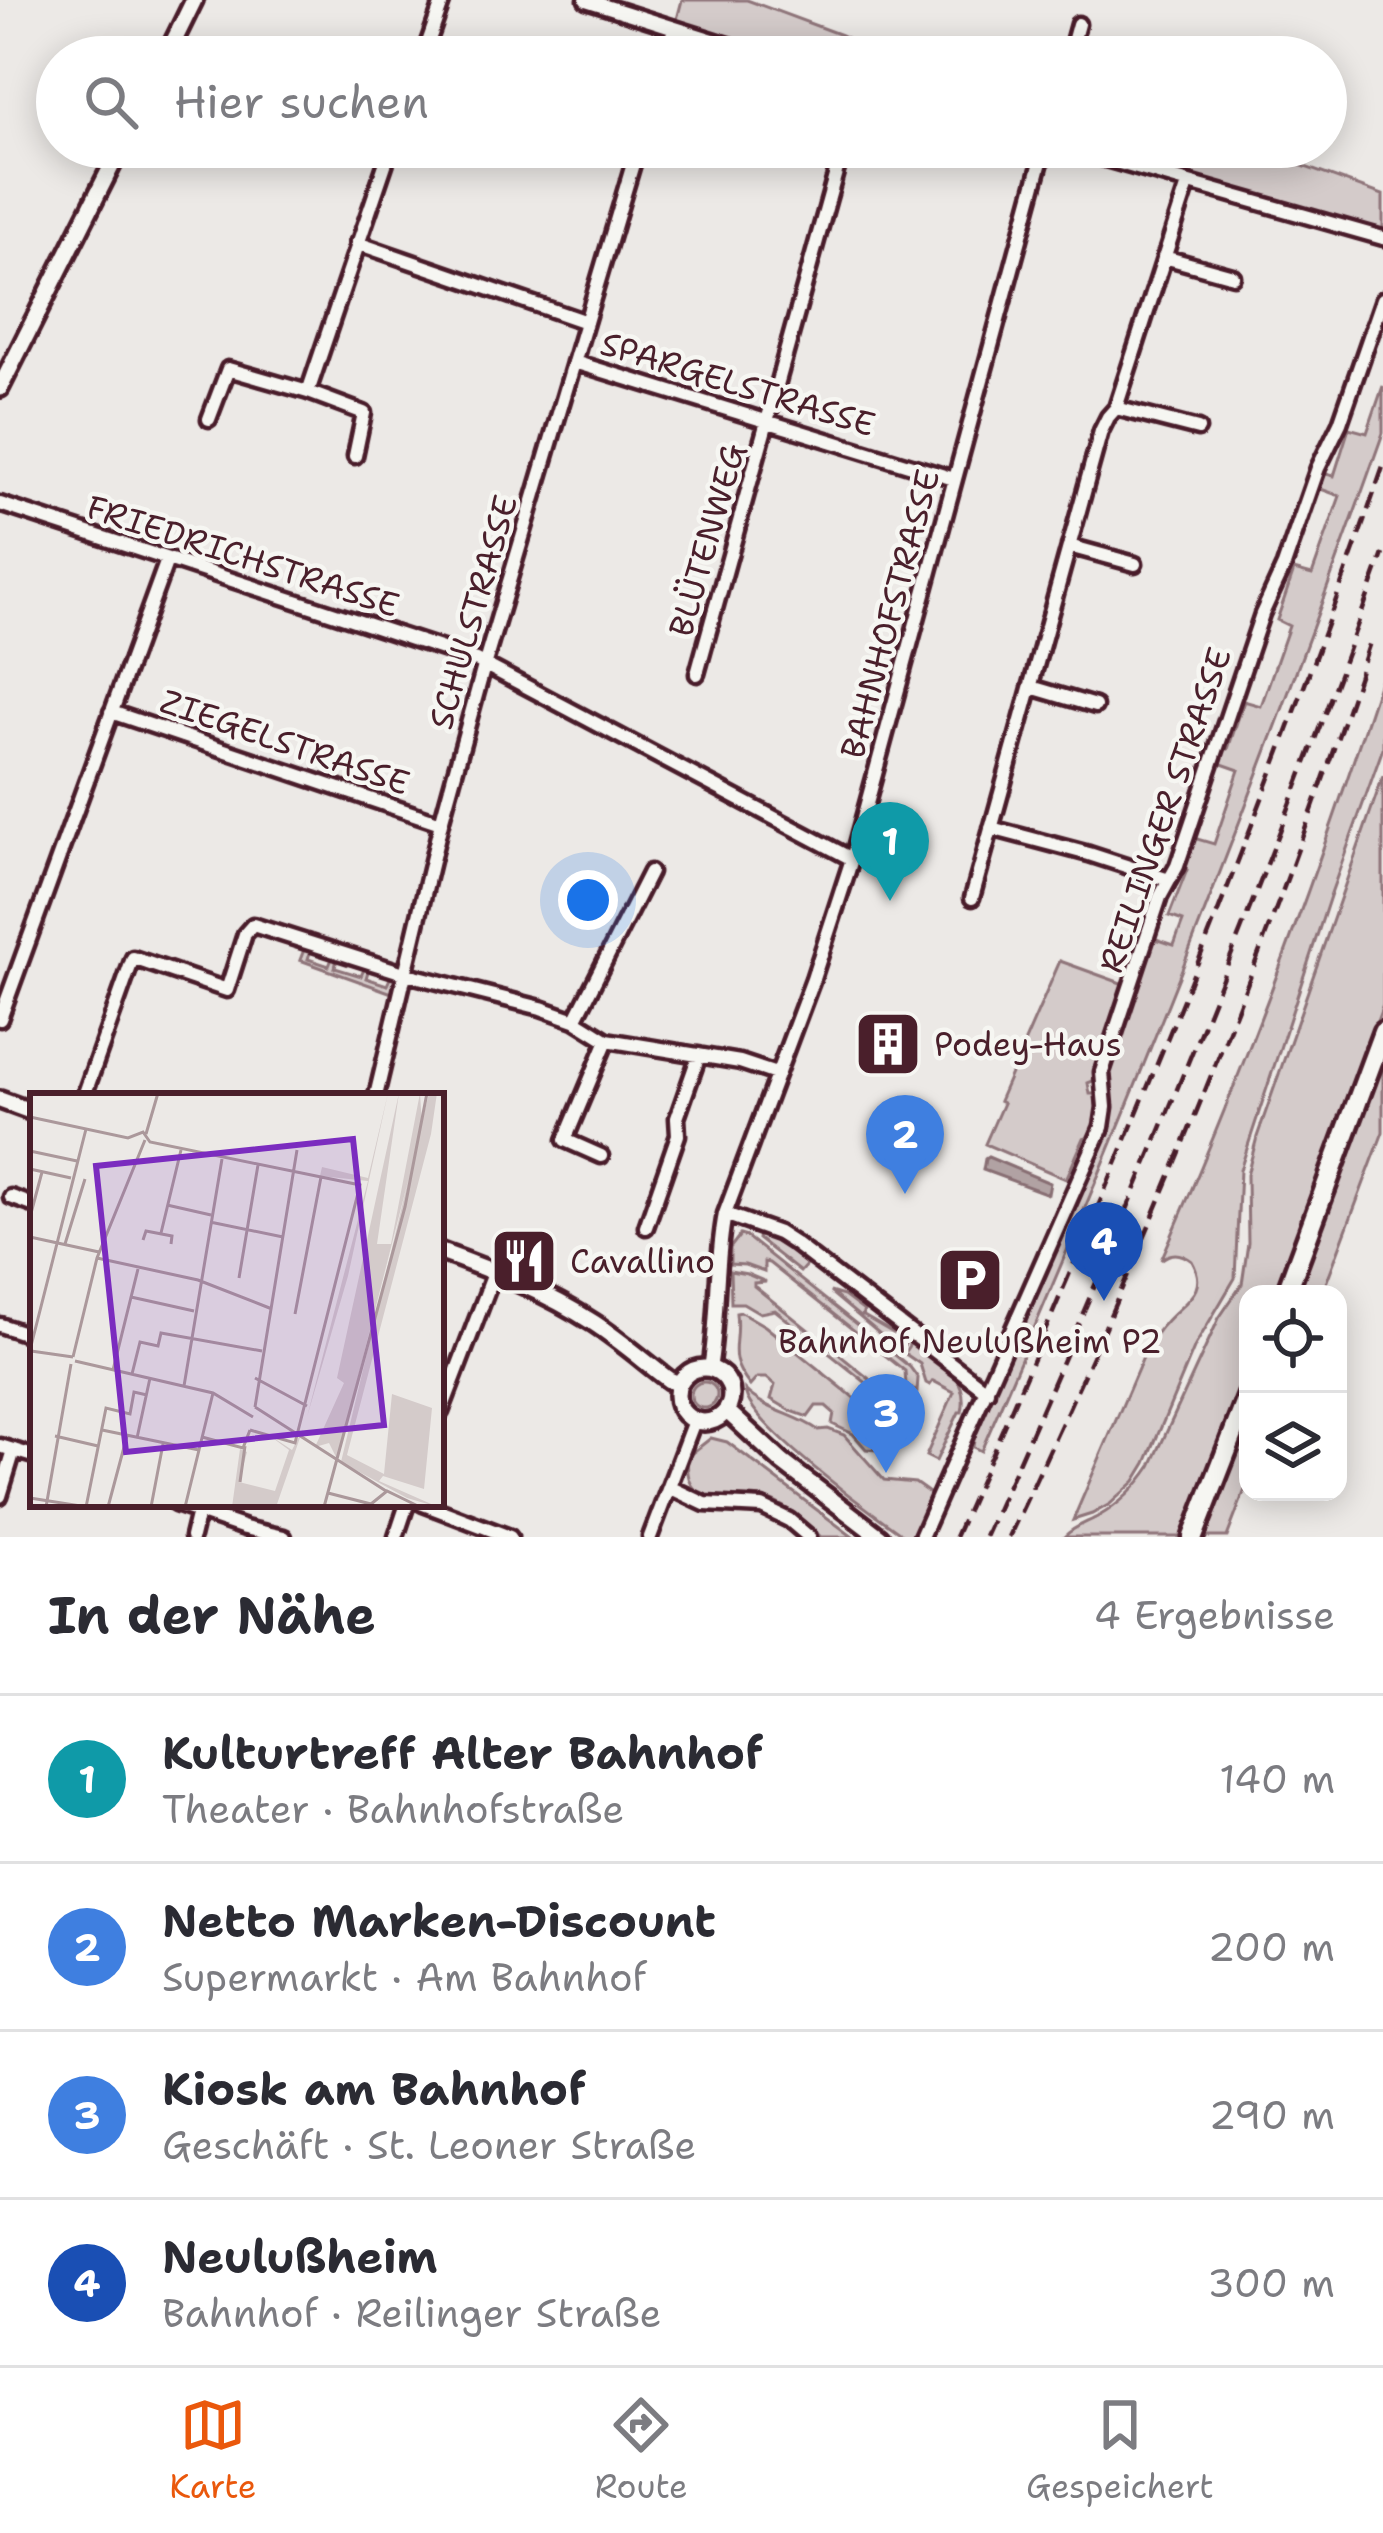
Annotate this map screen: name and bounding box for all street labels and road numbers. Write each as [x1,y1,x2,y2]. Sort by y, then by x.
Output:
street label: SPARGELSTRASSE [595,321,881,447]
street label: BLÜTENWEG [658,438,756,642]
street label: BAHNHOFSTRASSE [830,465,950,763]
street label: FRIEDRICHSTRASSE [81,484,405,628]
street label: SCHULSTRASSE [418,490,528,734]
street label: REILINGER STRASSE [1088,641,1242,979]
street label: ZIEGELSTRASSE [154,678,416,806]

